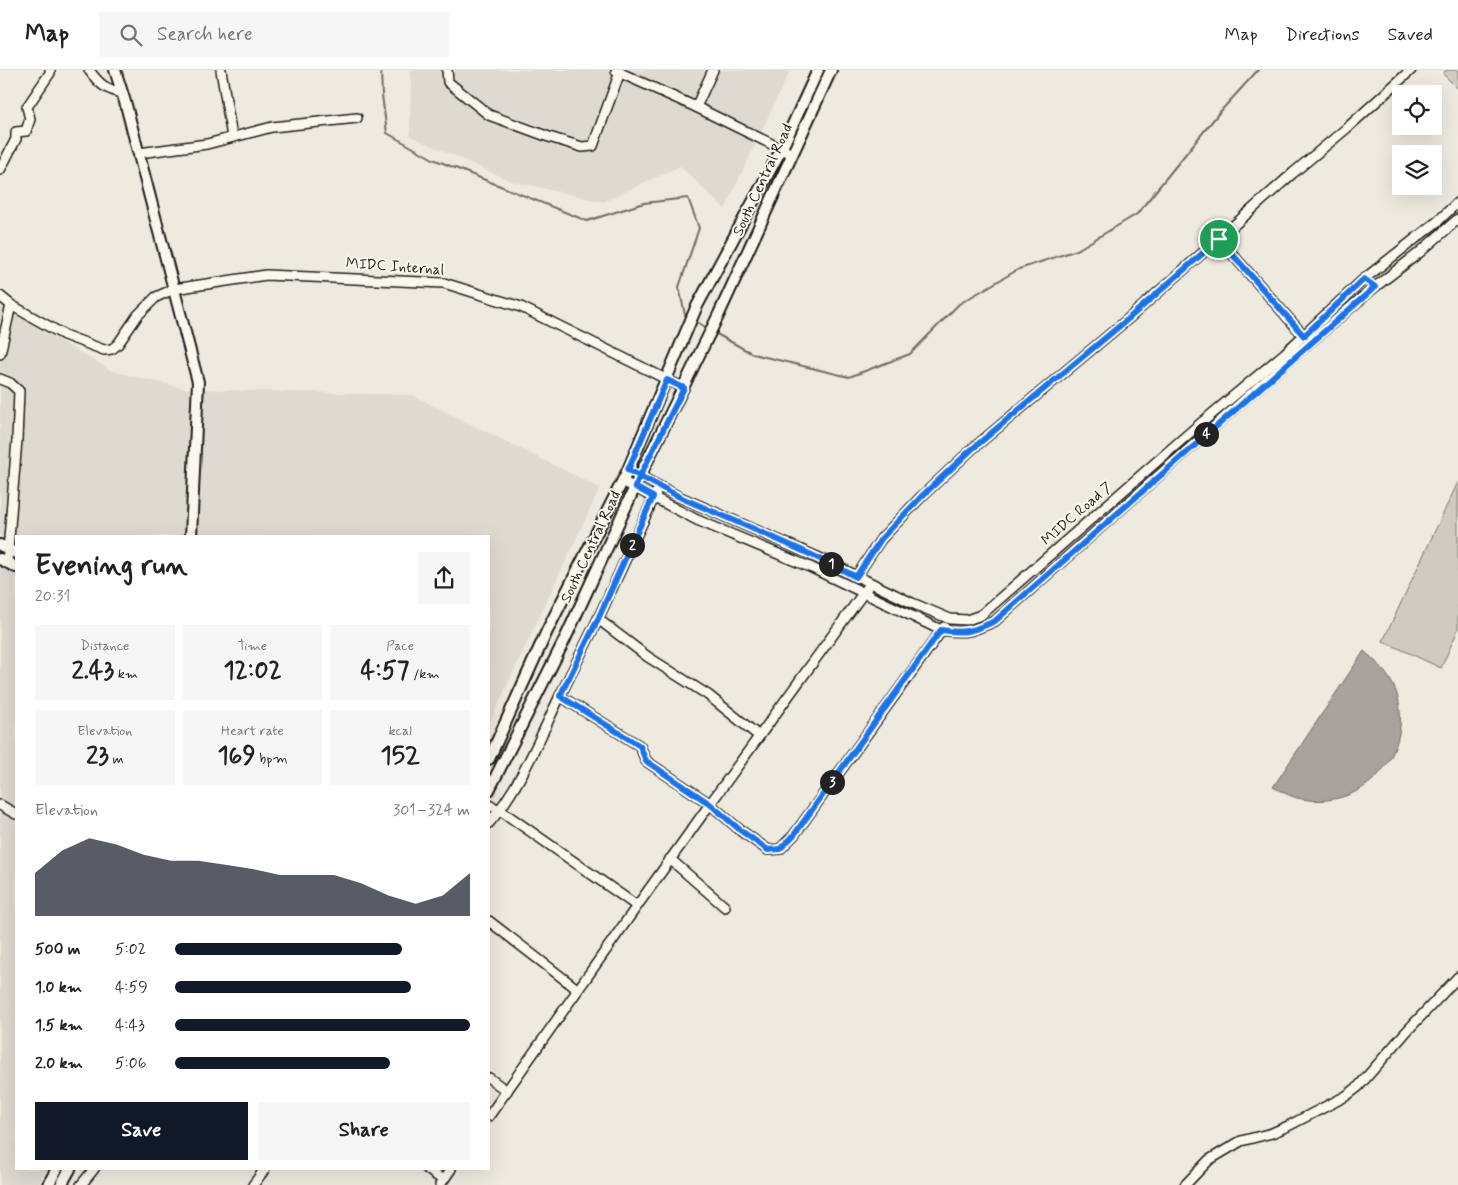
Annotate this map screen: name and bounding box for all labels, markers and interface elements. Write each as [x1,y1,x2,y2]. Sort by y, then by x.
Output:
search box [99,12,449,57]
text: Map [25,19,69,50]
icon: search [117,21,145,49]
text: Search here [157,22,253,47]
text: Map [1225,23,1258,47]
text: Directions [1286,23,1360,47]
text: Saved [1388,23,1433,47]
map controls [1392,85,1442,195]
button: locate [1392,85,1442,135]
street label: South Central Road [728,121,798,239]
button: layers [1392,145,1442,195]
pin [1198,218,1240,260]
icon: arrive [1205,225,1233,253]
street label: MIDC Internal [345,254,445,280]
pin: 4 [1194,422,1218,446]
text: 4 [1202,425,1211,443]
street label: MIDC Road 7 [1037,478,1117,550]
street label: South Central Road [556,488,626,606]
pin: 2 [620,532,644,558]
text: 2 [629,536,636,554]
text: Evening run [35,548,188,585]
button: share [418,552,470,604]
pin: 1 [818,552,844,576]
text: 1 [828,555,835,573]
text: 20:31 [35,586,70,607]
text: Distance [80,637,129,655]
text: Time [238,637,267,655]
text: Pace [386,637,414,655]
text: 2.43 [71,655,114,688]
text: 12:02 [223,655,282,688]
text: 4:57 [361,655,409,688]
text: km [114,665,138,683]
text: /km [409,665,440,683]
text: Elevation [77,722,132,740]
text: Heart rate [221,722,284,740]
text: kcal [388,722,412,740]
text: 23 [86,740,109,773]
text: 169 [217,740,256,773]
text: 152 [380,740,420,773]
text: m [109,750,124,768]
text: bpm [256,750,288,768]
pin: 3 [820,770,844,794]
text: 3 [829,773,836,791]
text: Elevation [35,800,98,821]
text: 301–324 m [393,800,470,821]
text: 500 m [35,939,80,960]
text: 5:02 [115,939,146,960]
text: 1.0 km [35,977,82,998]
text: 4:59 [115,977,148,998]
text: 1.5 km [35,1015,83,1036]
text: 4:43 [115,1015,145,1036]
text: 2.0 km [35,1053,83,1074]
text: 5:06 [115,1053,147,1074]
button: Save [35,1102,248,1160]
button: Share [258,1102,470,1160]

